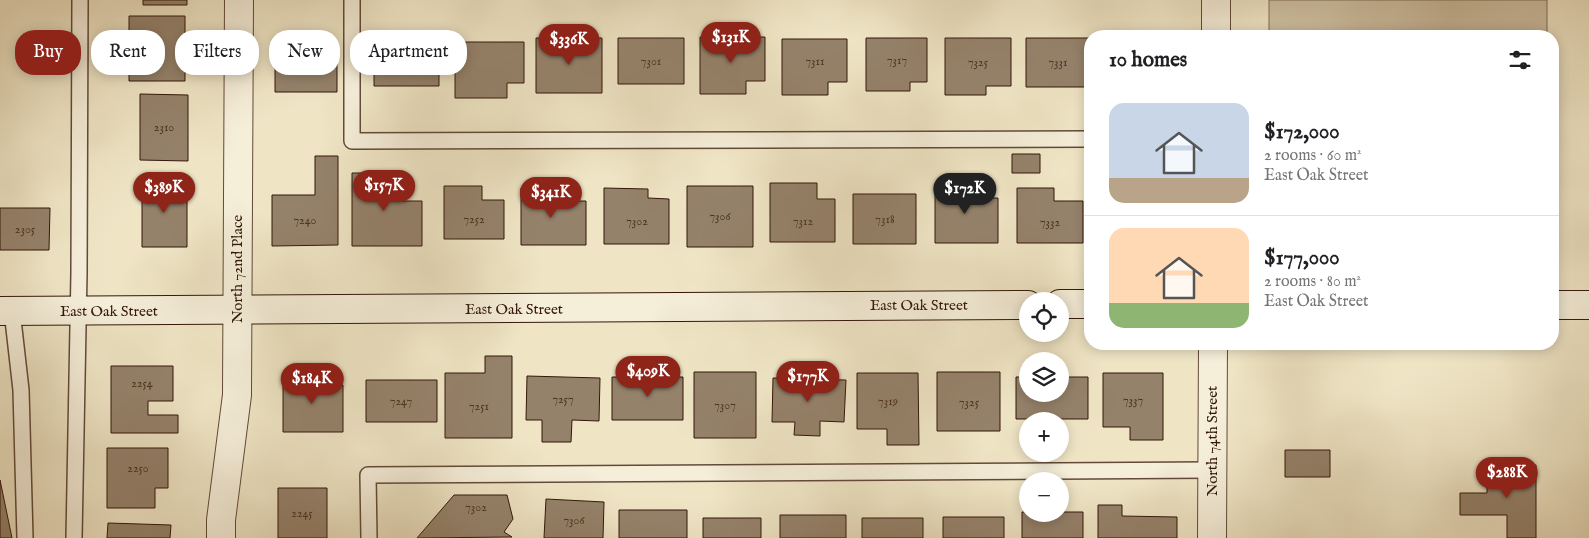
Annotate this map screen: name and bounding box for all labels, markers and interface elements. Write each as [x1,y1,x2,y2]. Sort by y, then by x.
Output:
pin: $131K [696,22,766,64]
pin: $336K [534,23,604,66]
text: $131K [712,28,750,48]
chip: Buy [15,30,81,75]
chip: Rent [91,30,165,75]
chip: Filters [175,30,259,75]
chip: New [269,30,340,75]
chip: Apartment [350,30,467,75]
text: $336K [549,30,589,50]
icon: filters [1506,46,1534,74]
text: 10 homes [1109,47,1187,74]
house number: 7317 [887,53,907,68]
house number: 7301 [641,54,661,69]
house number: 7311 [805,54,825,69]
house number: 7325 [968,55,989,70]
house number: 7331 [1048,55,1068,70]
text: $172,000 [1264,119,1340,146]
house number: 2310 [154,120,174,135]
icon: home [1149,123,1209,183]
text: 2 rooms · 60 m² [1264,146,1362,166]
text: East Oak Street [1264,166,1369,186]
pin: $157K [349,170,419,212]
pin: $389K [129,172,199,214]
pin: $172K [930,172,1000,215]
text: $157K [364,176,404,196]
pin: $341K [516,176,586,219]
text: $389K [144,178,184,198]
text: $172K [944,179,986,199]
text: $341K [531,183,571,203]
house number: 7306 [709,209,731,224]
house number: 7252 [463,212,485,227]
house number: 7318 [875,212,895,227]
house number: 7240 [293,213,317,228]
house number: 7302 [626,214,648,229]
house number: 7312 [793,214,813,229]
street label: North 72nd Place [228,215,247,323]
house number: 7332 [1040,215,1060,230]
house number: 2305 [15,222,36,237]
text: $177,000 [1264,245,1340,272]
icon: home [1149,248,1209,308]
text: 2 rooms · 80 m² [1264,272,1361,292]
map controls [1019,292,1069,522]
button: locate [1019,292,1069,342]
text: East Oak Street [1264,292,1369,312]
street label: East Oak Street [870,296,968,315]
street label: East Oak Street [465,300,563,319]
street label: East Oak Street [60,302,158,321]
button: layers [1019,352,1069,402]
pin: $409K [613,356,683,398]
pin: $177K [773,360,843,403]
pin: $184K [277,362,347,405]
text: $409K [626,362,670,382]
text: $177K [787,367,829,387]
text: $184K [292,369,332,389]
house number: 2254 [131,376,153,391]
street label: North 74th Street [1203,386,1222,496]
house number: 7257 [552,392,574,407]
house number: 7337 [1123,393,1143,408]
house number: 7247 [390,394,412,409]
house number: 7319 [878,394,898,409]
house number: 7325 [959,395,980,410]
house number: 7307 [714,398,736,413]
house number: 7251 [469,399,489,414]
button: + [1019,412,1069,462]
pin: $288K [1472,456,1542,499]
house number: 2250 [127,461,149,476]
text: $288K [1487,463,1527,483]
button: − [1019,472,1069,522]
house number: 7302 [465,500,487,515]
house number: 2245 [291,506,313,521]
house number: 7306 [563,513,585,528]

